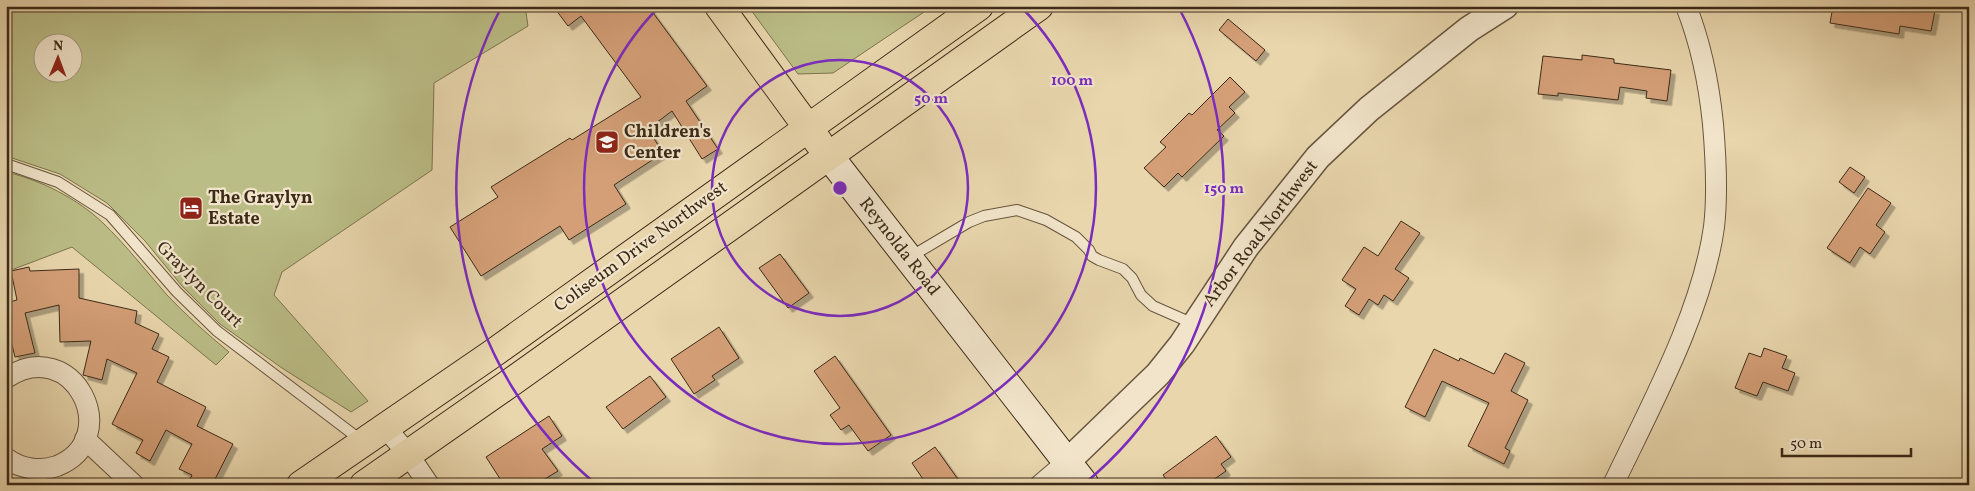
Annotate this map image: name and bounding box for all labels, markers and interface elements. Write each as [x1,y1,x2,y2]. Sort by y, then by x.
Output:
north arrow [32,32,82,82]
text: N [53,37,63,56]
text: 100 m [1051,71,1094,92]
text: 50 m [914,89,948,110]
place label: Children's Center [624,120,711,166]
school or university icon: Children's Center [594,129,620,155]
street label: Arbor Road Northwest [1197,155,1325,313]
street label: Coliseum Drive Northwest [549,176,733,318]
centre of rings [831,179,849,197]
text: 150 m [1204,179,1244,200]
place label: The Graylyn Estate [208,186,313,232]
street label: Reynolda Road [853,192,945,302]
hotel icon: The Graylyn Estate [178,195,204,221]
street label: Graylyn Court [150,236,248,334]
scale bar [1782,426,1911,458]
text: 50 m [1790,434,1822,455]

